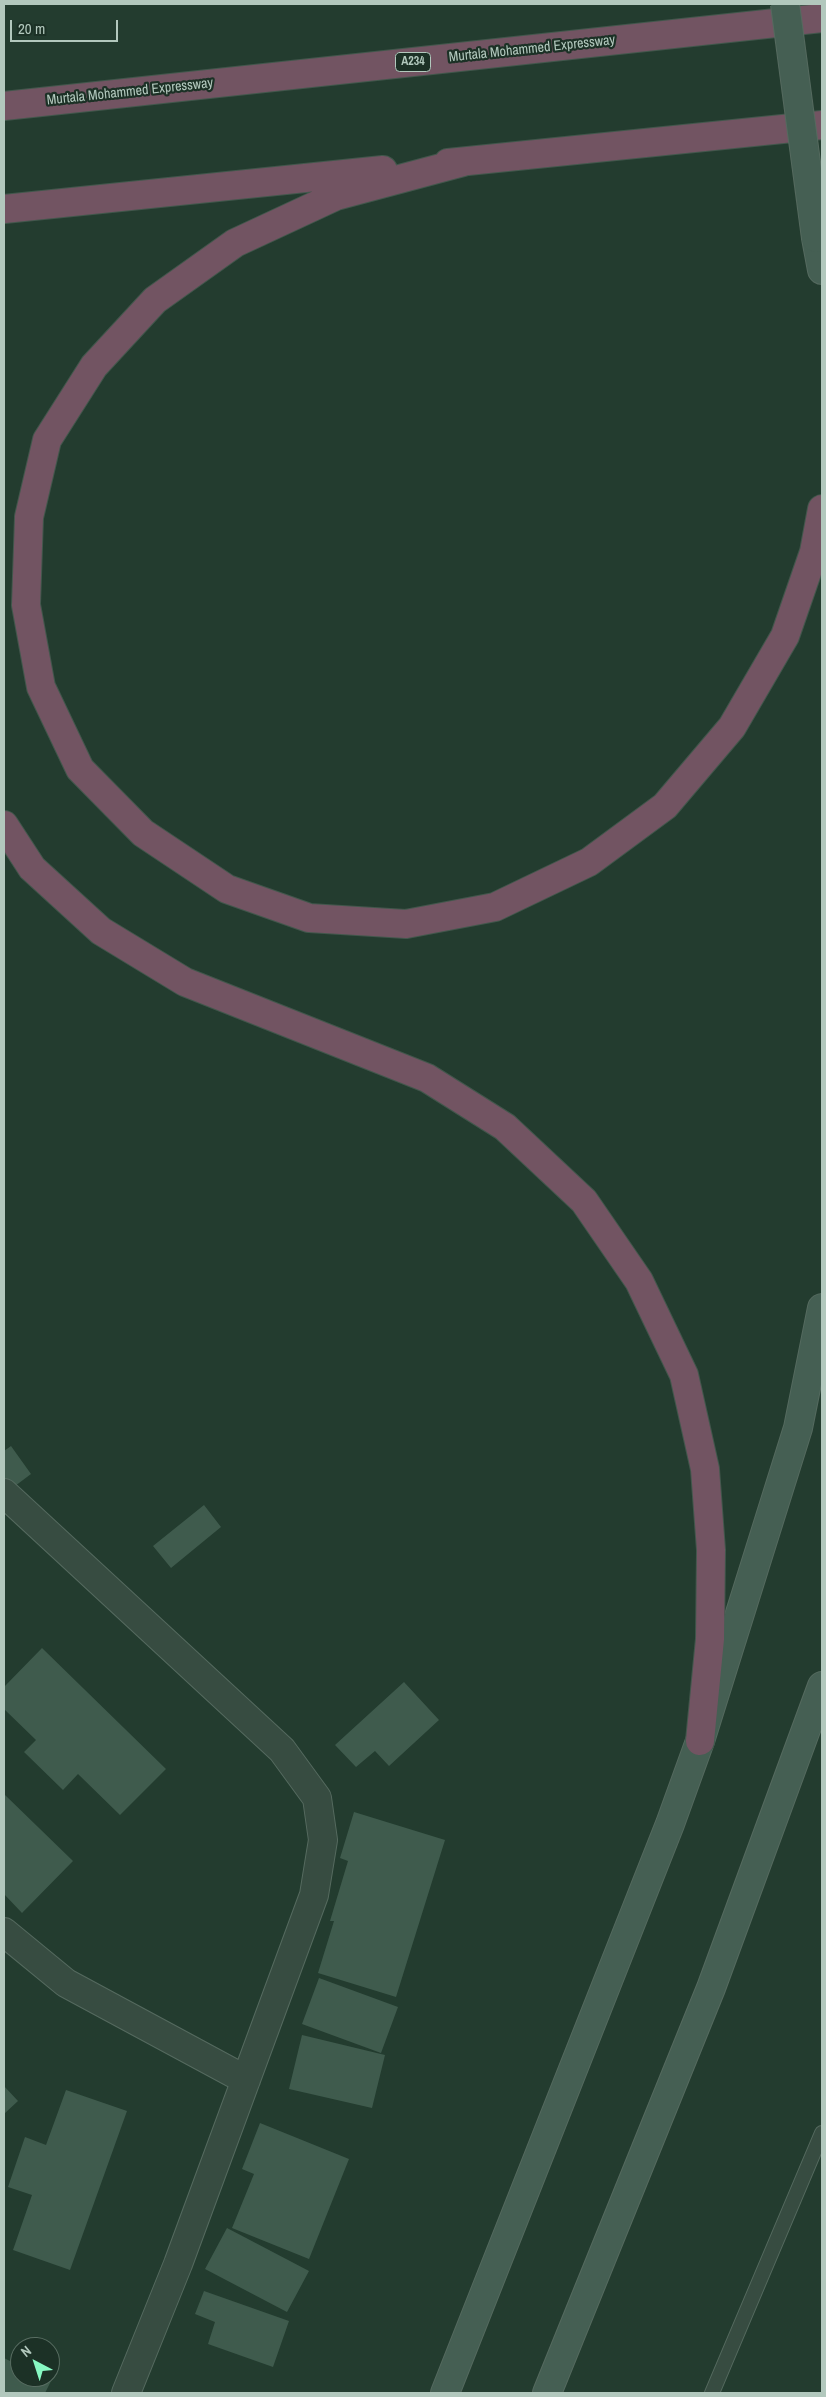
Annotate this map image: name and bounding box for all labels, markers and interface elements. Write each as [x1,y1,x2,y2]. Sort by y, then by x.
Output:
scale bar [12,10,120,42]
text: 20 m [18,18,45,39]
street label: Murtala Mohammed Expressway [448,32,616,66]
road number: A234 [396,52,430,72]
street label: Murtala Mohammed Expressway [46,75,214,109]
north arrow [10,2337,60,2387]
text: N [17,2342,35,2361]

